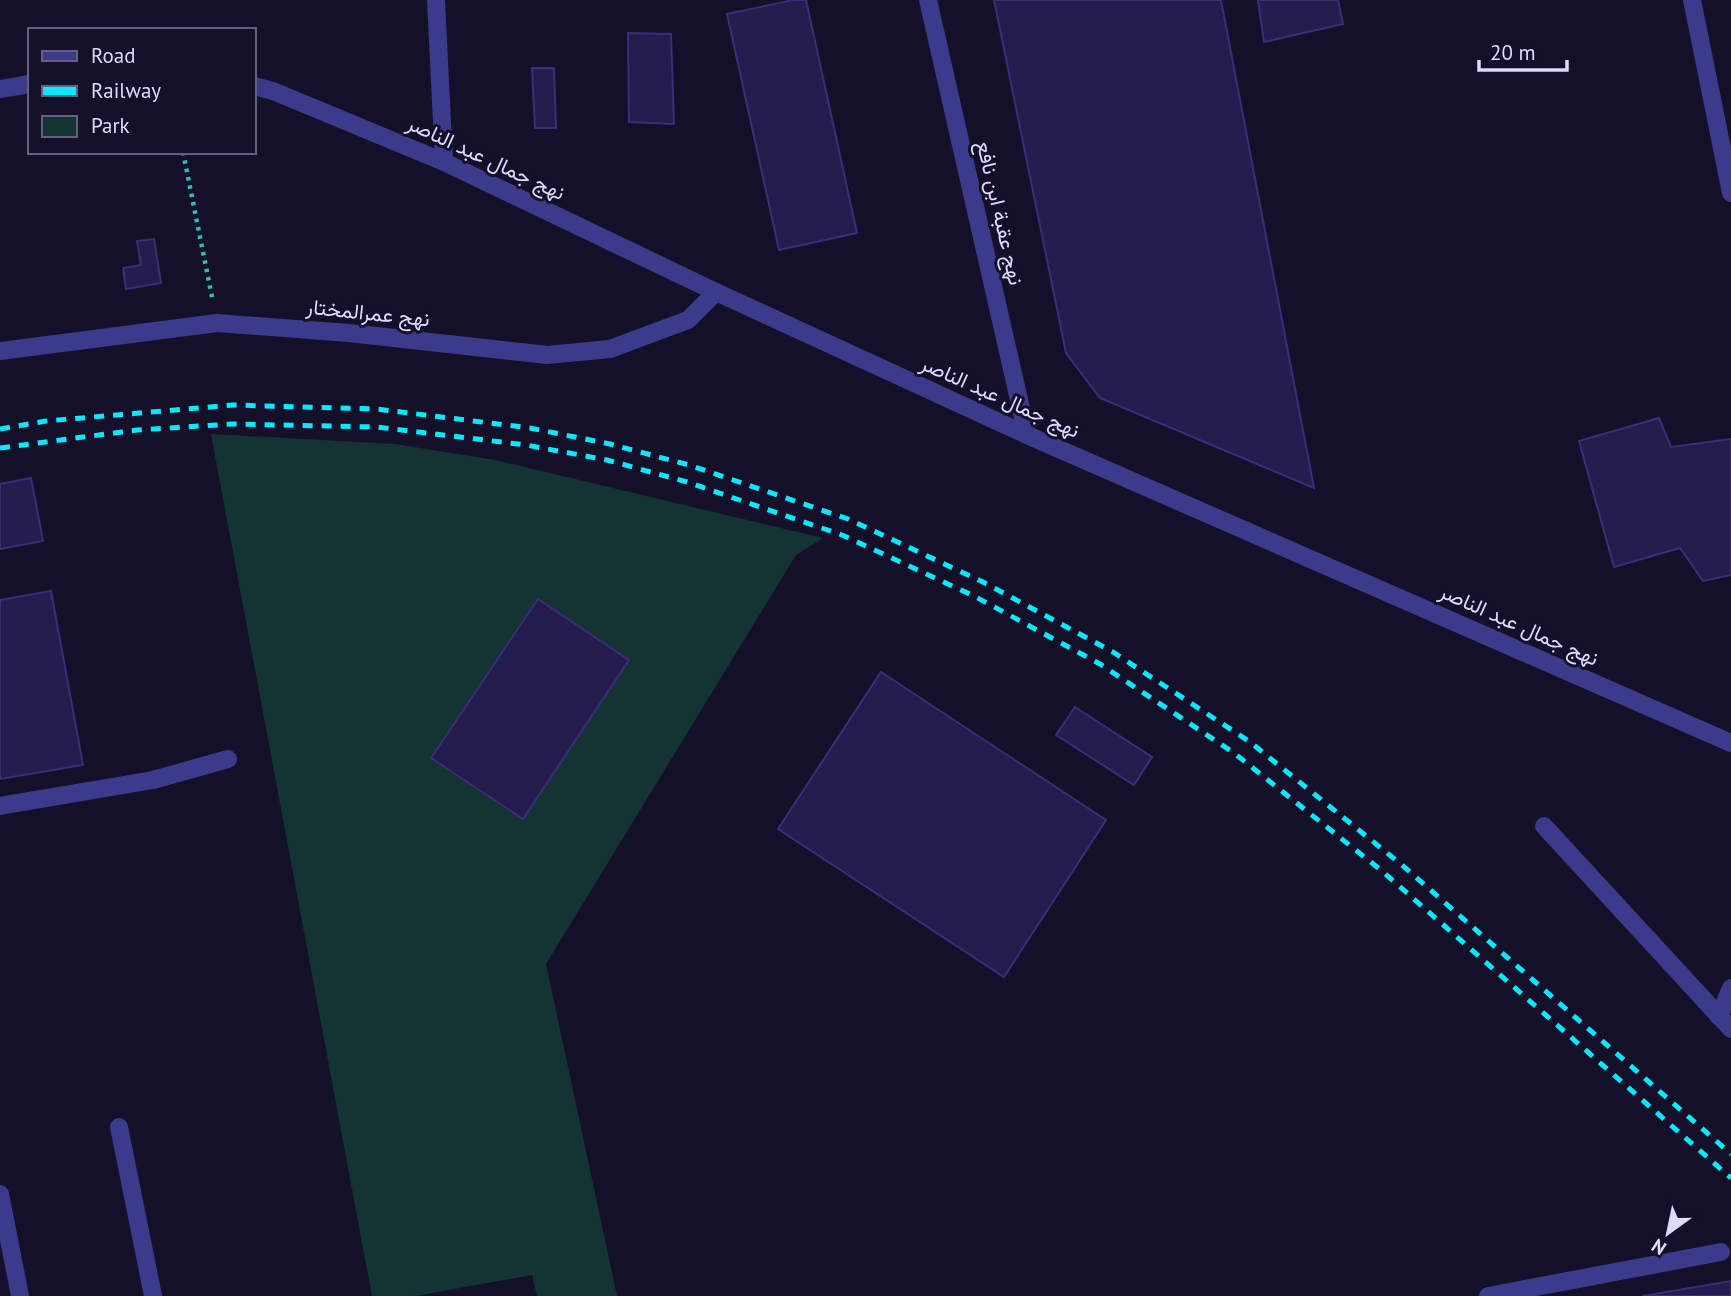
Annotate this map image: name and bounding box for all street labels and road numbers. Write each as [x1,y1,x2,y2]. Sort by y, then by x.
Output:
street label: نهج جمال عبد الناصر [402,109,570,207]
street label: نهج عقبة ابن نافع [970,138,1030,288]
street label: نهج عمرالمختار [304,292,431,333]
street label: نهج جمال عبد الناصر [915,349,1084,445]
street label: نهج جمال عبد الناصر [1434,577,1603,673]

